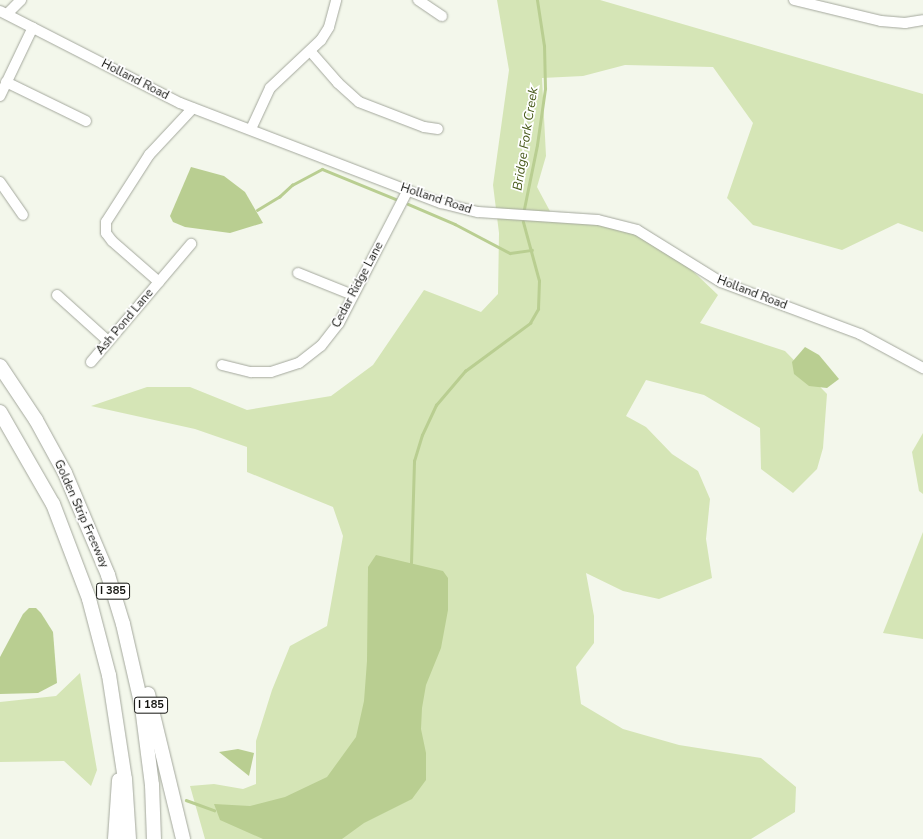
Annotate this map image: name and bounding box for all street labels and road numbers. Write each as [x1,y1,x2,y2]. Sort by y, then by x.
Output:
street label: Holland Road [99,57,171,103]
street label: Holland Road [399,181,473,217]
street label: Cedar Ridge Lane [329,240,387,330]
street label: Holland Road [715,273,789,313]
street label: Ash Pond Lane [93,286,157,358]
street label: Golden Strip Freeway [51,458,111,570]
road number: I 385 [96,582,130,600]
road number: I 185 [134,696,168,714]

